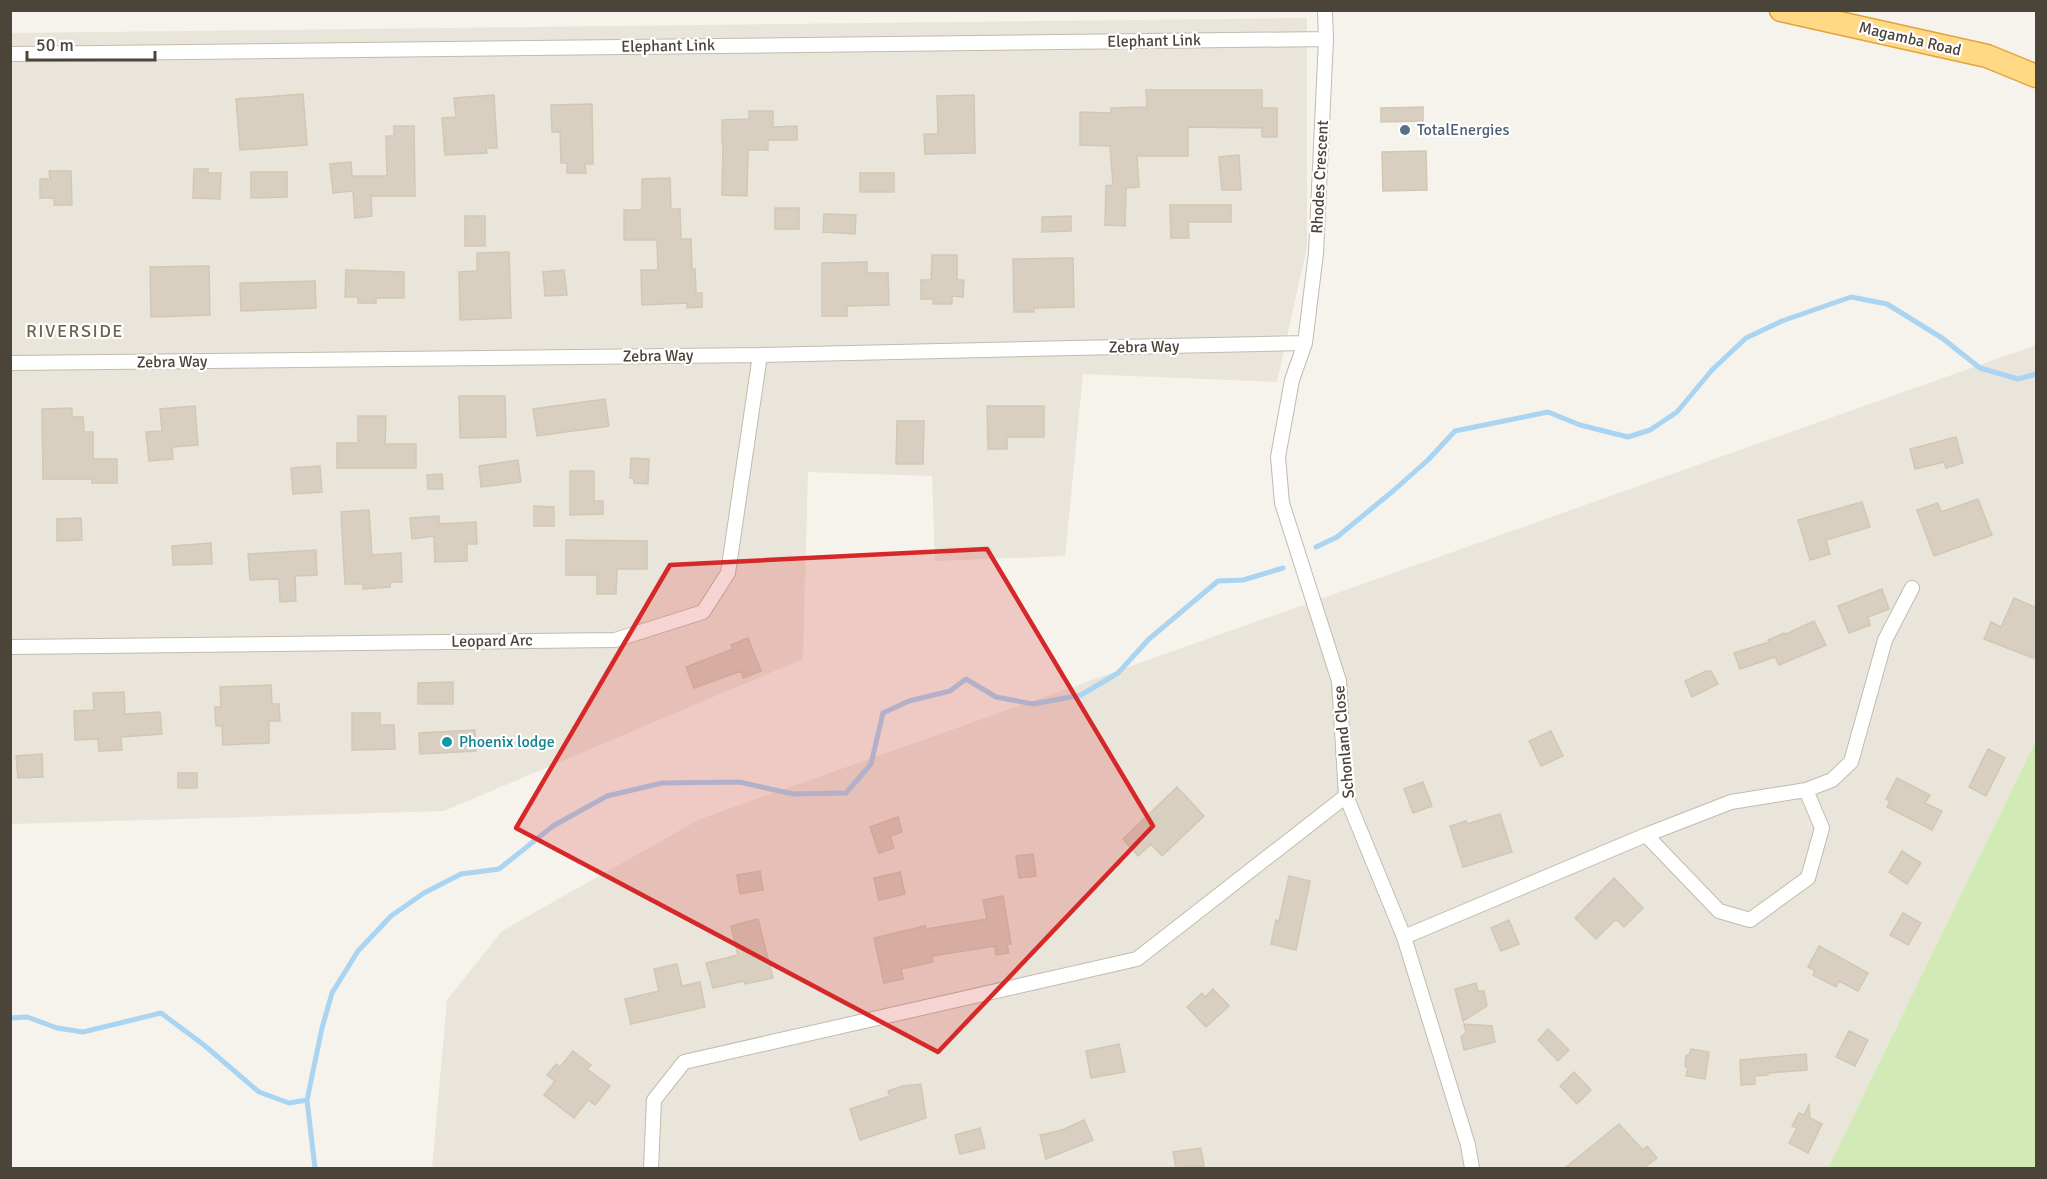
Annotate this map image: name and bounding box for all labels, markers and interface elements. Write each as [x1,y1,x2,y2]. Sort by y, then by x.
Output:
street label: Magamba Road [1857,17,1963,61]
scale bar [27,24,154,62]
street label: Elephant Link [1107,30,1201,52]
text: 50 m [36,34,74,56]
street label: Elephant Link [621,35,715,57]
street label: Rhodes Crescent [1307,119,1333,234]
place label: TotalEnergies [1417,120,1509,140]
marker: TotalEnergies [1398,123,1412,137]
district label: RIVERSIDE [26,320,124,342]
street label: Zebra Way [1108,336,1180,358]
street label: Zebra Way [622,345,694,367]
street label: Zebra Way [136,351,208,373]
street label: Leopard Arc [451,630,533,652]
street label: Schonland Close [1329,685,1359,799]
place label: Phoenix lodge [459,732,555,752]
marker: Phoenix lodge [440,735,454,749]

